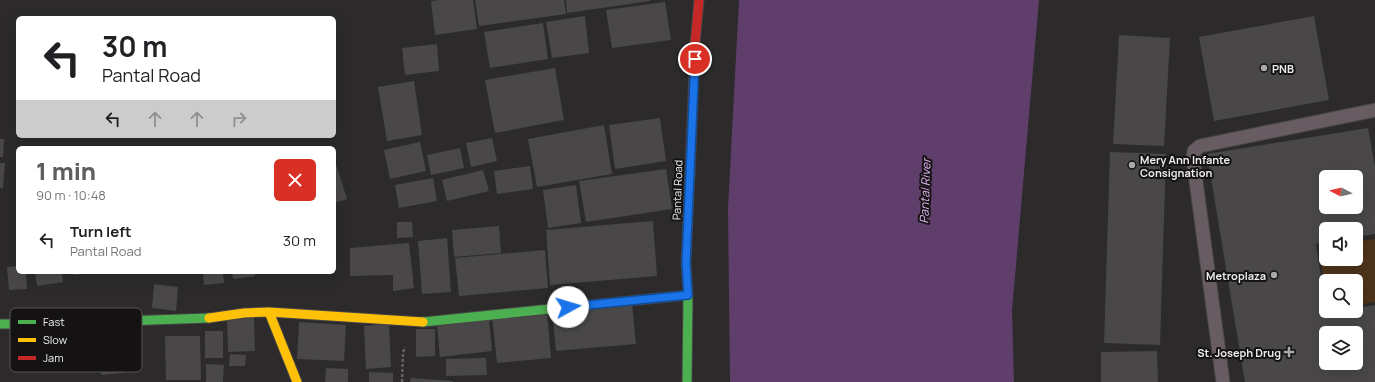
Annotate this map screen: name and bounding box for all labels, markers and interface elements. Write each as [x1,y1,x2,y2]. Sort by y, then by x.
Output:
text: 30 m [102,27,167,65]
icon: left [36,32,88,84]
pin [678,42,712,76]
icon: arrive [684,48,706,70]
place label: PNB [1272,61,1294,76]
text: Pantal Road [102,63,201,87]
marker: PNB [1259,63,1269,73]
icon: left [102,108,124,130]
icon: ahead [144,108,166,130]
icon: ahead [186,108,208,130]
icon: right [228,108,250,130]
place label: Mery Ann Infante Consignation [1140,152,1231,180]
text: 1 min [36,154,96,187]
water label: Pantal River [915,157,935,224]
button: close [274,159,316,201]
street label: Pantal Road [668,160,686,220]
marker: Mery Ann Infante Consignation [1127,160,1137,170]
north arrow [1319,170,1363,214]
map controls [1319,170,1363,370]
text: 90 m · 10:48 [36,186,106,204]
text: Turn left [70,221,132,242]
button: sound [1319,222,1363,266]
icon: left [36,229,58,251]
text: 30 m [283,230,316,251]
text: Pantal Road [70,242,141,260]
place label: Metroplaza [1206,268,1266,283]
marker: Metroplaza [1269,270,1279,280]
button: search [1319,274,1363,318]
position arrow [547,286,589,328]
legend [10,308,142,372]
text: Fast [43,314,65,329]
button: layers [1319,326,1363,370]
text: Slow [43,332,68,347]
place label: St. Joseph Drug [1197,345,1281,360]
marker: St. Joseph Drug [1284,347,1294,357]
text: Jam [43,350,64,365]

